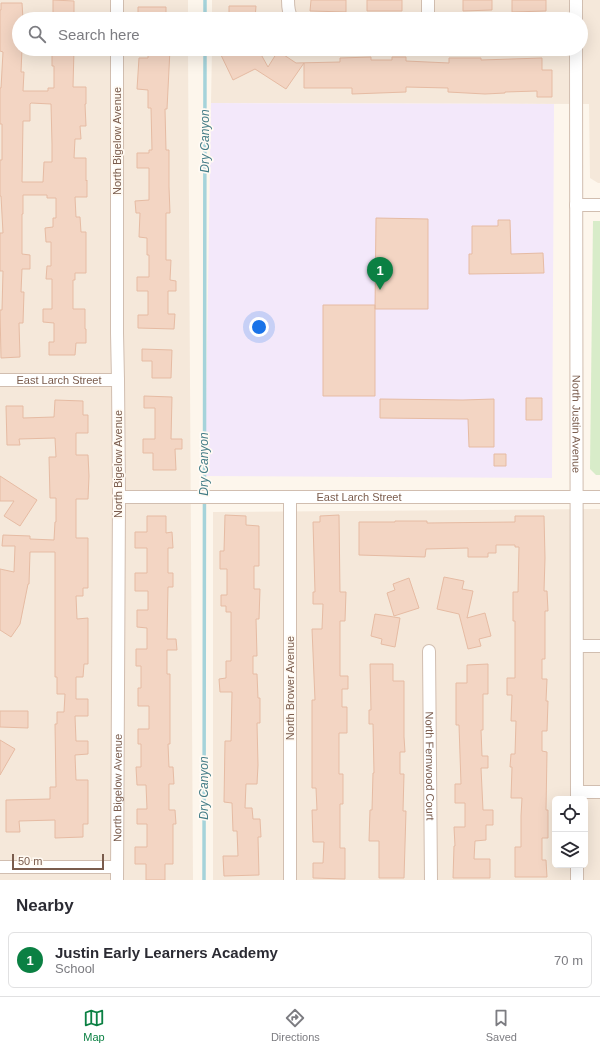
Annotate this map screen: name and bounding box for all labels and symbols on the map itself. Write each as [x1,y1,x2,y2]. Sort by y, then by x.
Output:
street label: North Bigelow Avenue [111,87,123,195]
water label: Dry Canyon [198,109,212,173]
pin: 1 [367,257,393,290]
your location [249,317,269,337]
street label: East Larch Street [16,374,102,386]
street label: North Justin Avenue [570,375,583,473]
street label: North Bigelow Avenue [112,410,124,518]
water label: Dry Canyon [197,432,211,496]
street label: East Larch Street [316,491,402,503]
street label: North Brower Avenue [284,636,296,740]
street label: North Fernwood Court [424,711,436,821]
street label: North Bigelow Avenue [111,734,124,842]
water label: Dry Canyon [197,756,211,820]
scale bar [12,852,104,871]

